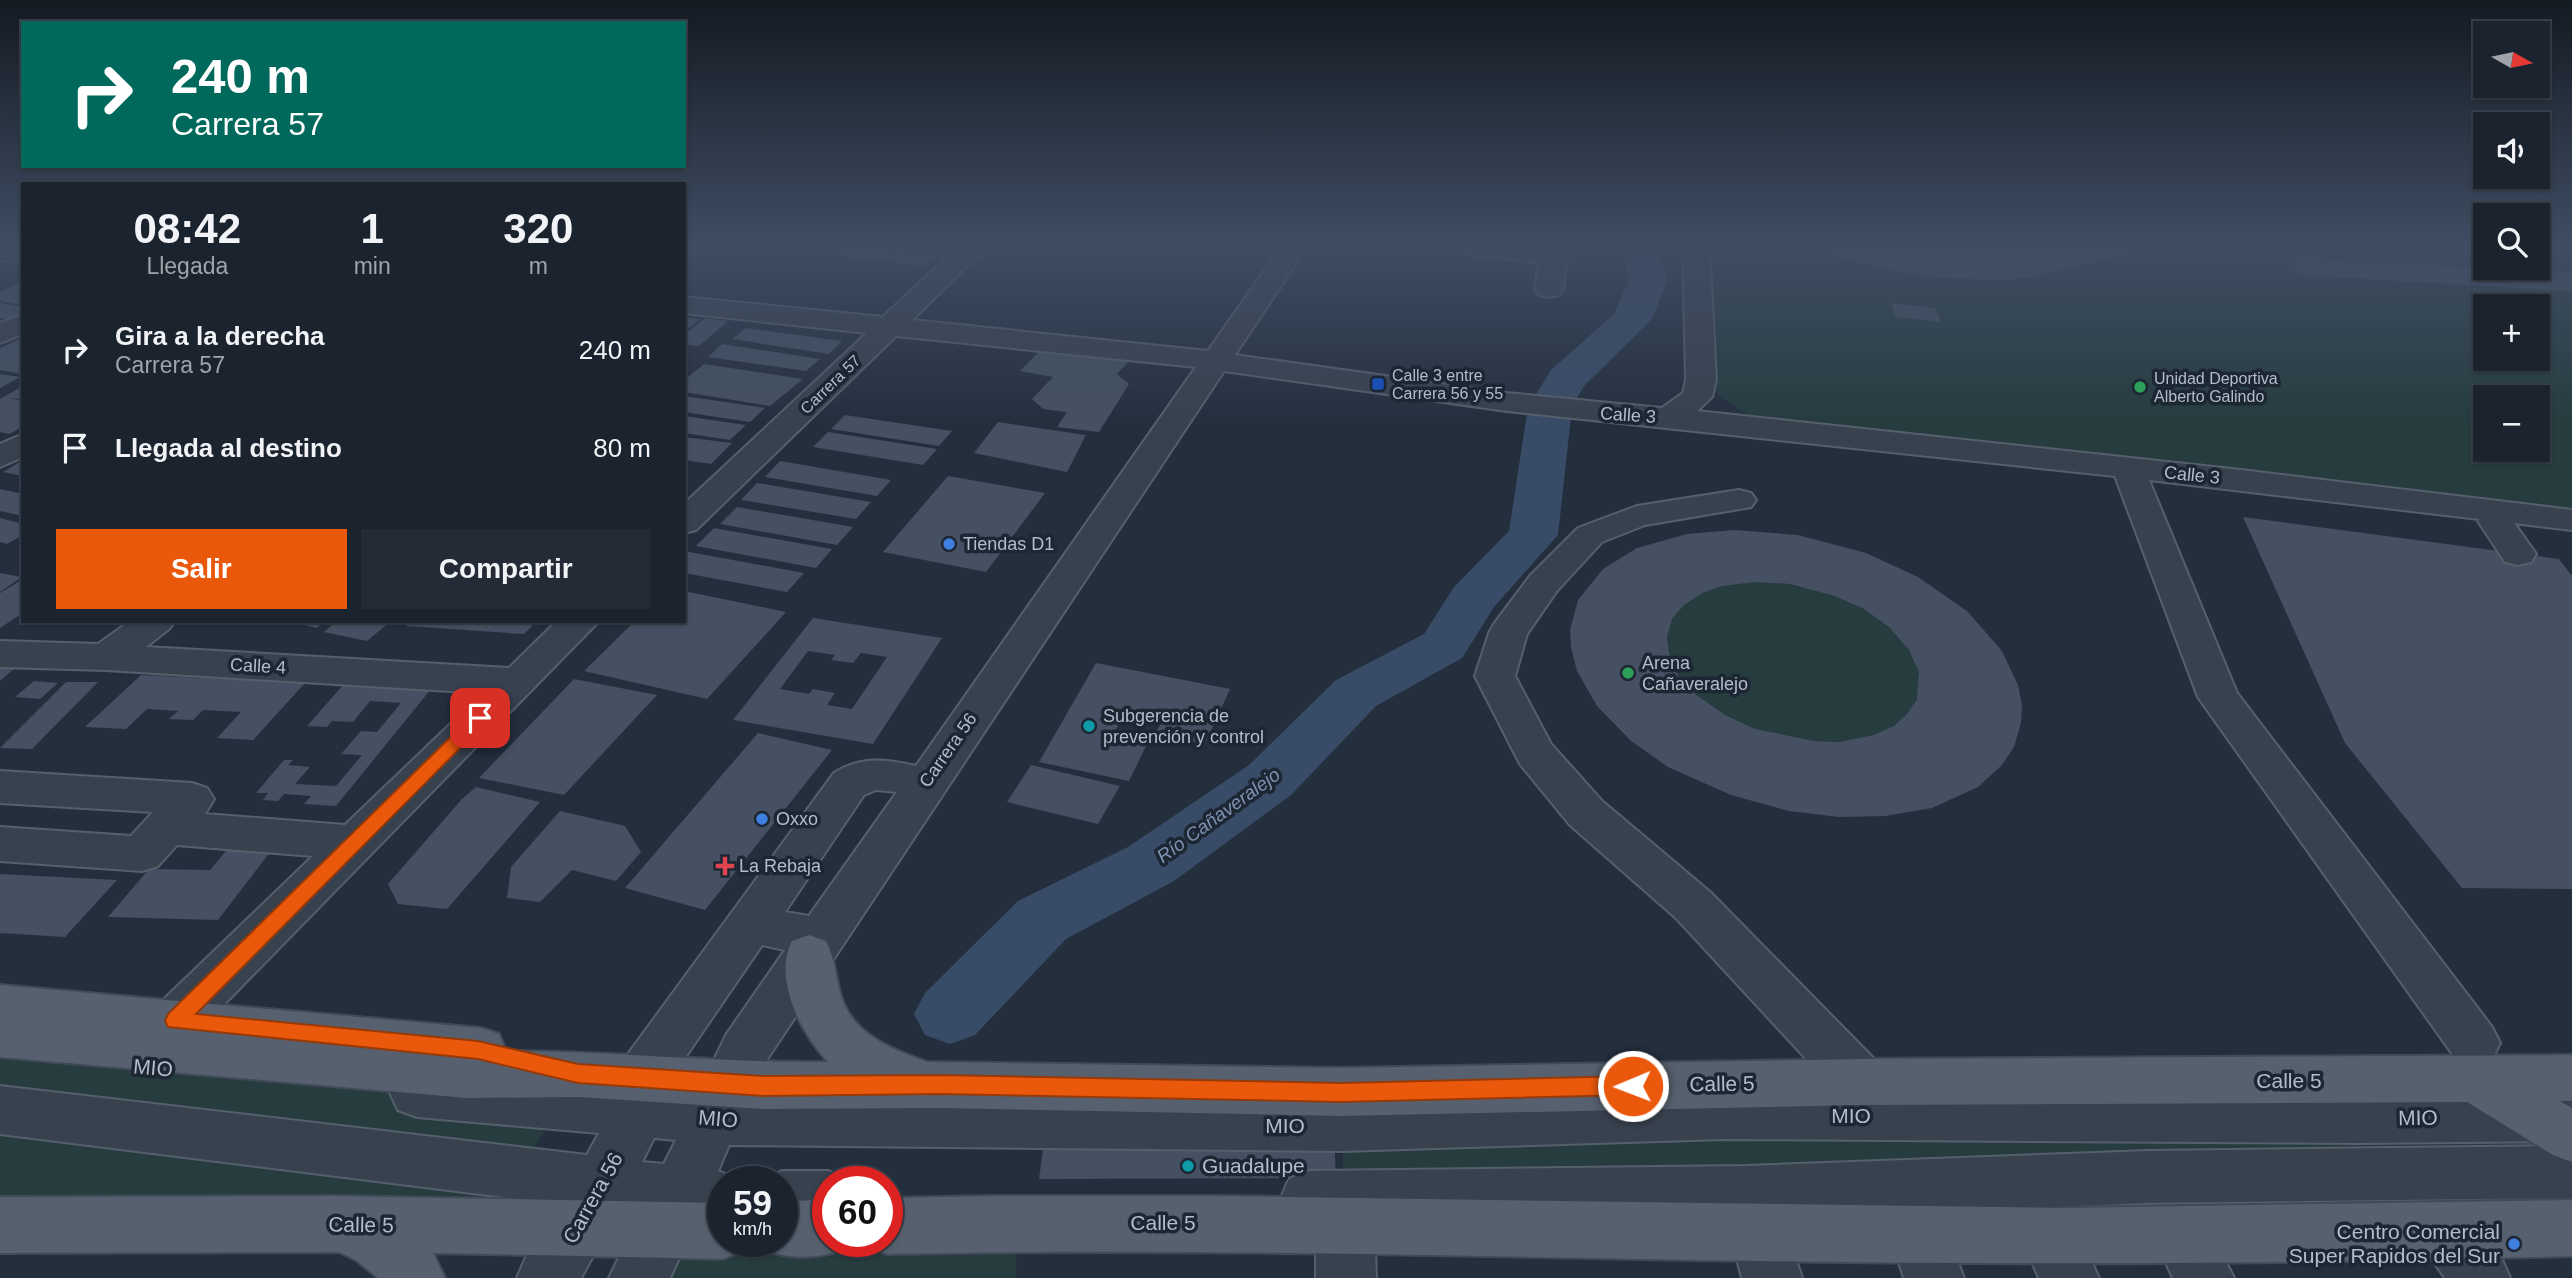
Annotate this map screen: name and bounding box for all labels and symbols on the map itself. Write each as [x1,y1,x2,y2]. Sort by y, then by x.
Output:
north arrow [2473,21,2550,98]
street label: Carrera 57 [797,352,864,417]
place label: Calle 3 entre Carrera 56 y 55 [1392,367,1503,402]
place label: Unidad Deportiva Alberto Galindo [2154,370,2278,405]
marker: Calle 3 entre Carrera 56 y 55 [1370,376,1386,392]
marker: Unidad Deportiva Alberto Galindo [2132,379,2148,395]
street label: Calle 3 [1599,403,1657,427]
street label: Calle 3 [2163,462,2221,488]
place label: Tiendas D1 [963,534,1054,554]
marker: Tiendas D1 [941,536,957,552]
place label: Arena Cañaveralejo [1642,653,1748,694]
street label: Calle 4 [229,655,287,677]
marker: Arena Cañaveralejo [1620,665,1636,681]
pin [450,688,510,748]
place label: Subgerencia de prevención y control [1103,706,1264,747]
street label: Carrera 56 [915,709,981,791]
marker: Subgerencia de prevención y control [1081,718,1097,734]
water label: Río Cañaveralejo [1153,764,1284,867]
place label: Oxxo [776,809,818,829]
marker: Oxxo [754,811,770,827]
place label: La Rebaja [739,856,822,876]
marker: La Rebaja [717,858,733,874]
position arrow [1596,1049,1670,1123]
street label: MIO [132,1054,174,1081]
street label: Calle 5 [2256,1069,2322,1092]
street label: Calle 5 [1689,1071,1755,1096]
street label: MIO [1831,1104,1871,1127]
street label: MIO [697,1105,739,1132]
street label: MIO [2398,1106,2438,1129]
street label: MIO [1265,1114,1305,1137]
street label: Carrera 56 [558,1148,627,1247]
place label: Guadalupe [1202,1154,1305,1177]
marker: Guadalupe [1180,1158,1196,1174]
speed limit sign: 60 [812,1166,903,1257]
street label: Calle 5 [1130,1211,1196,1234]
street label: Calle 5 [328,1212,394,1237]
place label: Centro Comercial Super Rapidos del Sur [2289,1220,2500,1267]
marker: Centro Comercial Super Rapidos del Sur [2506,1236,2522,1252]

